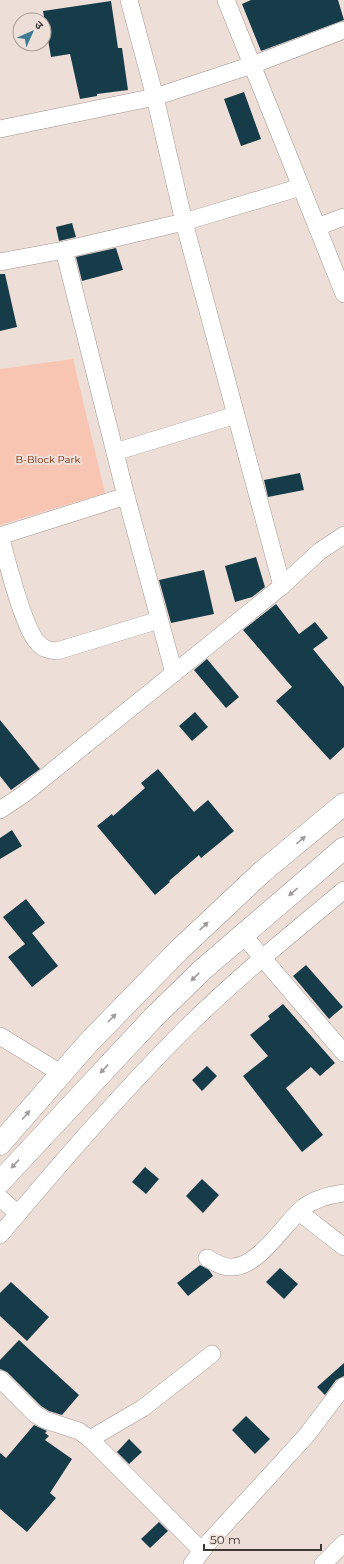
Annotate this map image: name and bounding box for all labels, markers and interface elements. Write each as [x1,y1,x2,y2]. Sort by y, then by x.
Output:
north arrow [12,12,52,52]
text: उ [32,18,47,33]
park label: B-Block Park [16,453,80,466]
one-way arrow [296,835,306,844]
one-way arrow [288,887,299,896]
one-way arrow [199,921,209,931]
one-way arrow [190,972,200,981]
one-way arrow [108,1013,117,1023]
one-way arrow [99,1064,109,1074]
one-way arrow [21,1110,30,1120]
one-way arrow [11,1160,20,1169]
scale bar [204,1526,321,1552]
text: 50 m [210,1532,241,1547]

